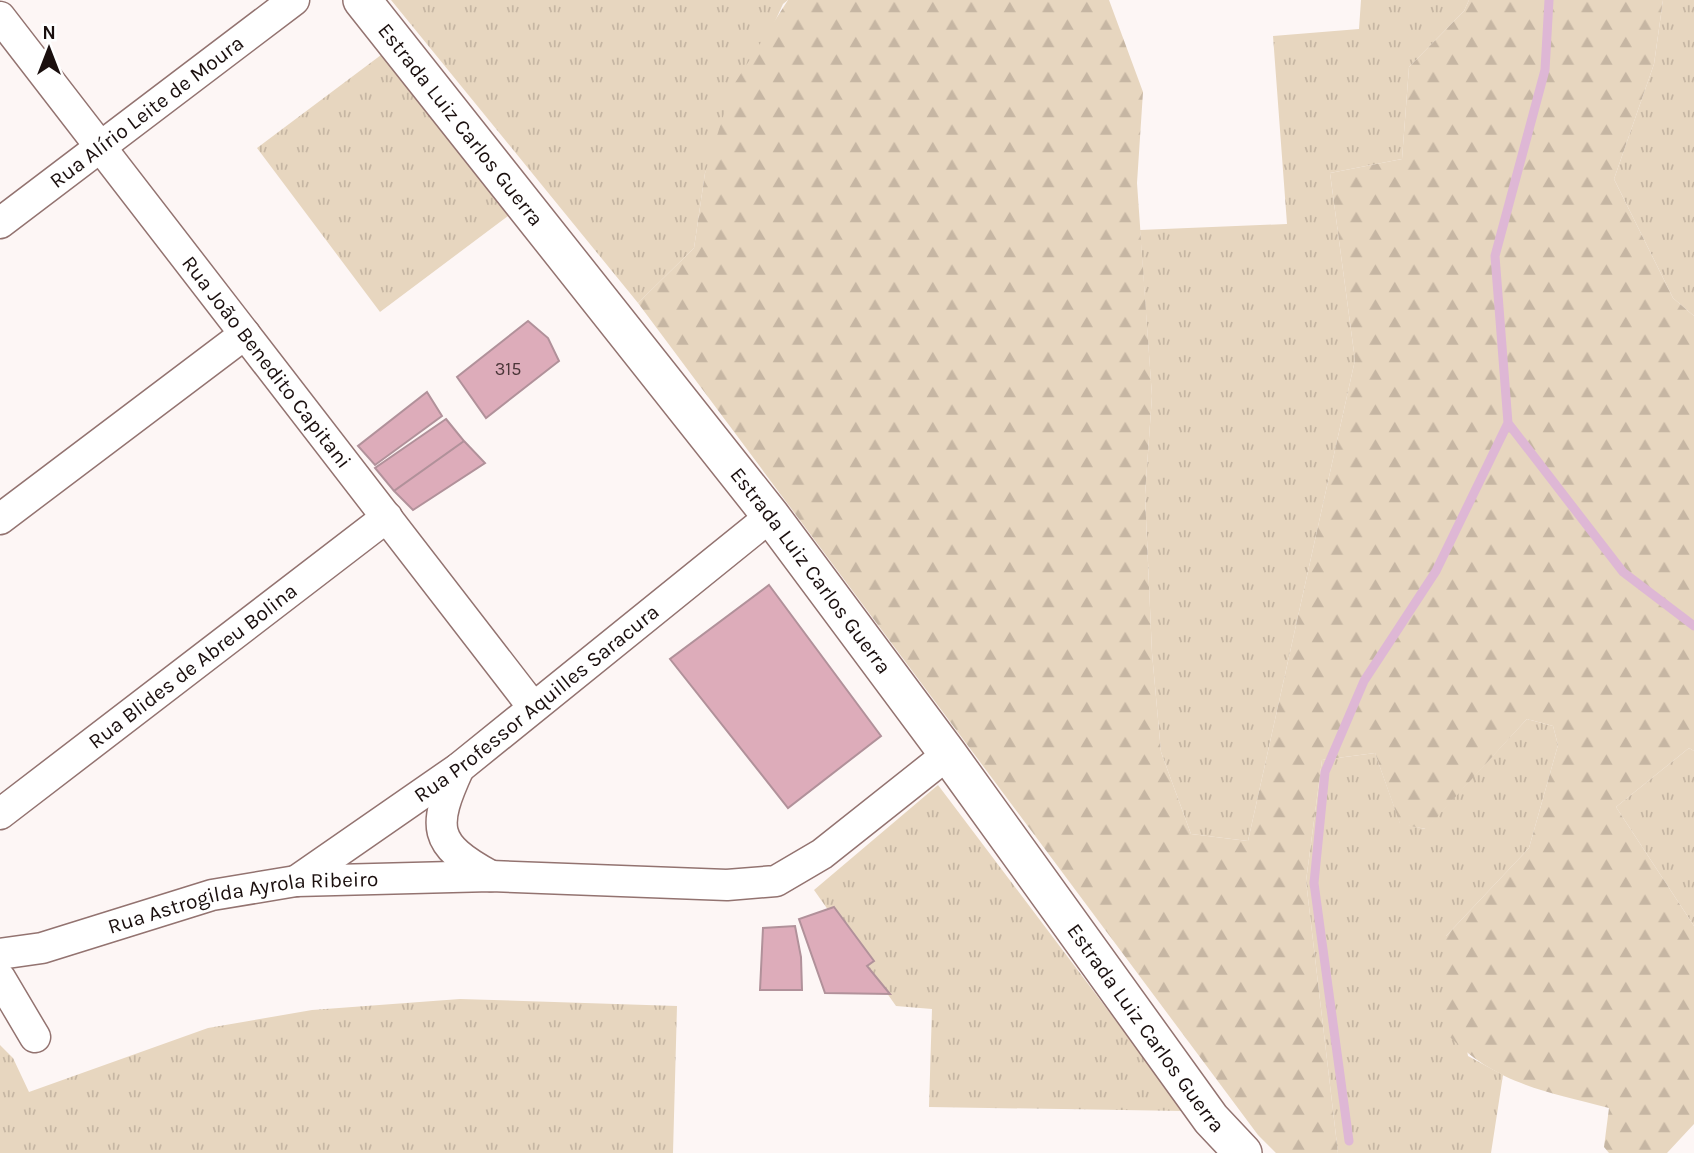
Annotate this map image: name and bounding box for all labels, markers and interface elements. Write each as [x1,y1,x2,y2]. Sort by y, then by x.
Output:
north arrow [14,14,84,84]
street label: Estrada Luiz Carlos Guerra [373,18,548,231]
text: N [42,22,56,44]
street label: Rua Alírio Leite de Moura [45,31,248,193]
street label: Rua João Benedito Capitani [177,251,356,473]
house number: 315 [495,358,521,380]
street label: Estrada Luiz Carlos Guerra [725,463,896,678]
street label: Rua Blides de Abreu Bolina [84,578,302,754]
street label: Rua Professor Aquilles Saracura [410,600,664,807]
street label: Rua Astrogilda Ayrola Ribeiro [105,867,379,939]
street label: Estrada Luiz Carlos Guerra [1062,919,1229,1137]

